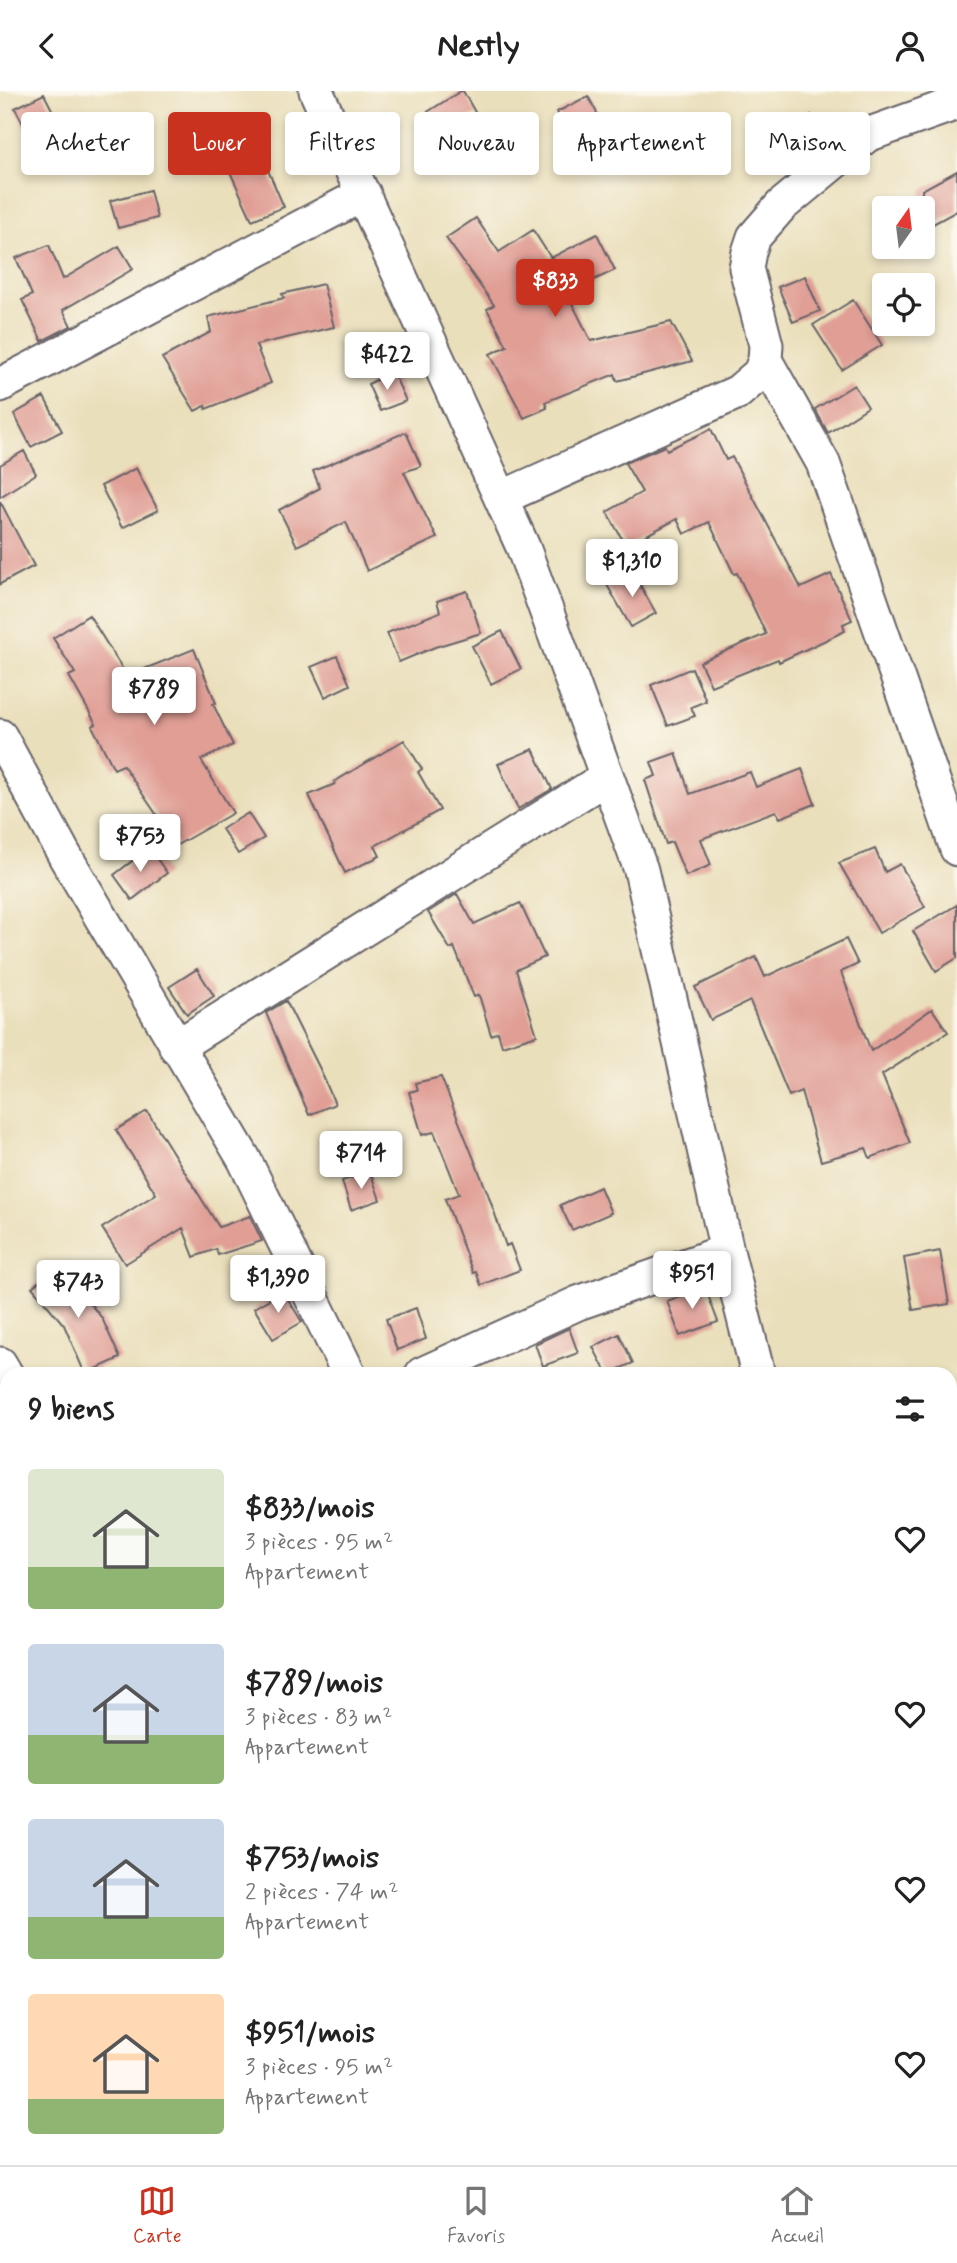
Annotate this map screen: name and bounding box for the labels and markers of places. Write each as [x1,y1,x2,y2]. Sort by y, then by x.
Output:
pin: $833 [514,259,596,319]
pin: $422 [346,333,428,392]
pin: $1,310 [575,539,689,599]
pin: $789 [113,667,195,727]
pin: $753 [99,815,181,874]
pin: $714 [320,1131,402,1191]
pin: $951 [651,1251,733,1311]
pin: $1,390 [221,1255,335,1315]
pin: $743 [37,1261,119,1320]

